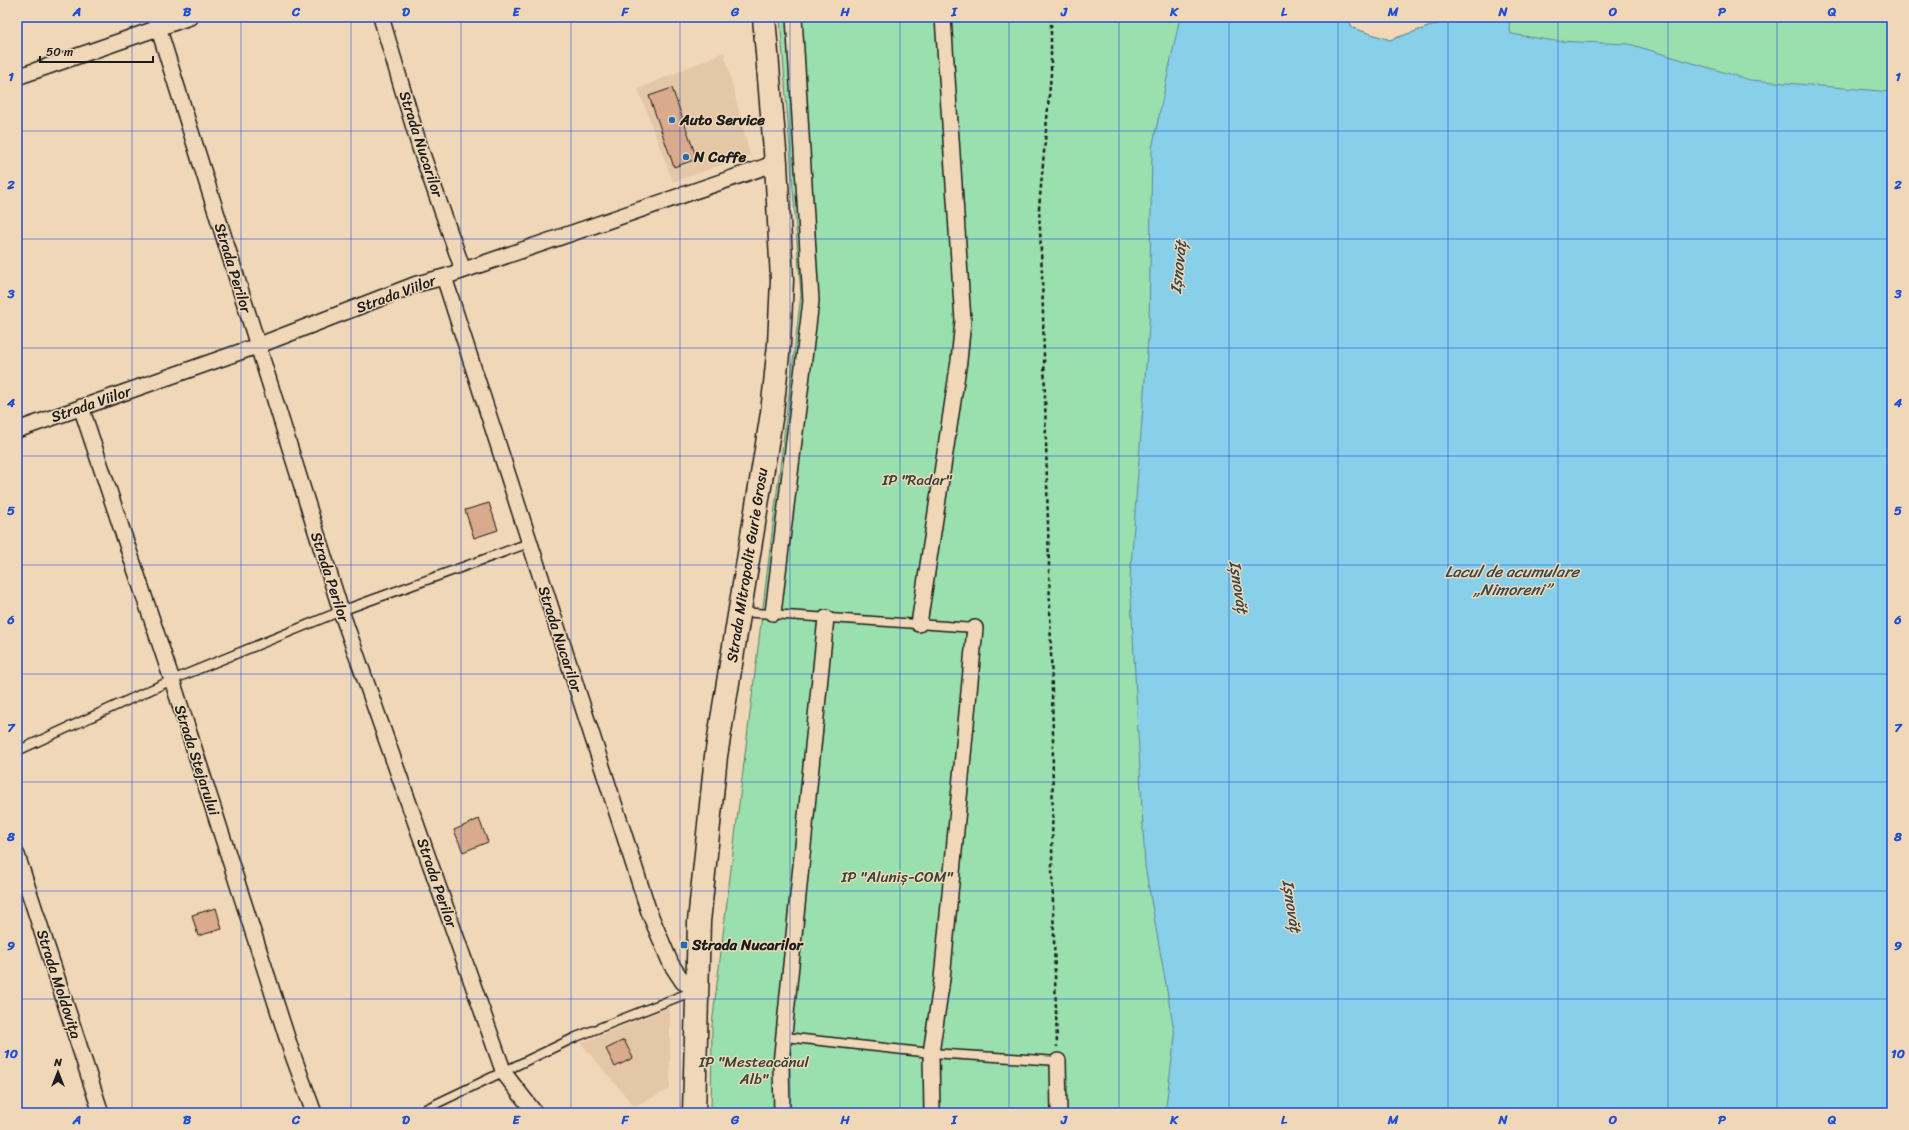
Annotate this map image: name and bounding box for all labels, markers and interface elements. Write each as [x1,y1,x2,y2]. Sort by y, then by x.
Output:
text: A [72,0,81,23]
text: B [183,0,192,23]
text: C [291,0,301,23]
text: D [402,0,410,23]
text: E [512,0,521,23]
text: F [620,0,629,23]
text: G [730,0,740,23]
text: H [839,0,850,23]
text: I [950,0,958,23]
text: J [1060,0,1068,23]
text: K [1169,0,1179,23]
text: L [1281,0,1288,23]
text: M [1387,0,1399,23]
text: N [1497,0,1508,23]
text: O [1608,0,1618,23]
text: P [1718,0,1726,23]
text: Q [1827,0,1837,23]
scale bar [40,38,153,64]
text: 50 m [46,41,73,63]
text: 1 [8,65,14,88]
text: 1 [1895,65,1901,88]
street label: Strada Nucarilor [392,87,451,201]
place label: Auto Service [679,107,765,133]
marker: Auto Service [667,115,677,125]
place label: N Caffe [693,144,746,170]
marker: N Caffe [681,152,691,162]
text: 2 [6,173,15,196]
text: 2 [1893,173,1902,196]
street label: Strada Perilor [207,219,259,317]
water label: Ișnovăț [1161,237,1195,296]
street label: Strada Viilor [352,267,440,320]
text: 3 [6,282,15,305]
text: 3 [1893,282,1902,305]
street label: Strada Viilor [47,378,135,430]
text: 4 [6,391,16,414]
text: 4 [1893,391,1903,414]
street label: Strada Mitropolit Gurie Grosu [719,466,775,664]
park label: IP "Radar" [881,467,953,493]
text: 5 [7,499,15,522]
text: 5 [1894,499,1902,522]
street label: Strada Perilor [303,528,357,626]
water label: Lacul de acumulare „Nimoreni” [1445,557,1581,604]
water label: Ișnovăț [1220,558,1258,617]
street label: Strada Nucarilor [531,582,590,696]
text: 6 [6,608,15,631]
text: 6 [1893,608,1902,631]
street label: Strada Stejarului [167,701,227,820]
text: 7 [7,716,16,739]
text: 7 [1894,716,1903,739]
text: 8 [6,825,15,848]
text: 8 [1893,825,1902,848]
street label: Strada Perilor [409,834,465,932]
park label: IP "Aluniș-COM" [840,864,953,890]
water label: Ișnovăț [1273,877,1311,936]
street label: Strada Moldovița [29,926,89,1043]
place label: Strada Nucarilor [691,932,804,958]
text: 9 [7,934,15,957]
text: 9 [1894,934,1902,957]
marker: Strada Nucarilor [679,940,689,950]
text: 10 [4,1042,18,1065]
text: 10 [1891,1042,1905,1065]
park label: IP "Mesteacănul Alb" [698,1049,810,1092]
north arrow [38,1052,78,1092]
text: N [53,1053,62,1072]
text: A [72,1108,81,1130]
text: B [183,1108,192,1130]
text: C [291,1108,301,1130]
text: D [402,1108,410,1130]
text: E [512,1108,521,1130]
text: F [620,1108,629,1130]
text: G [730,1108,740,1130]
text: H [839,1108,850,1130]
text: I [950,1108,958,1130]
text: J [1060,1108,1068,1130]
text: K [1169,1108,1179,1130]
text: L [1281,1108,1288,1130]
text: M [1387,1108,1399,1130]
text: N [1497,1108,1508,1130]
text: O [1608,1108,1618,1130]
text: P [1718,1108,1726,1130]
text: Q [1827,1108,1837,1130]

